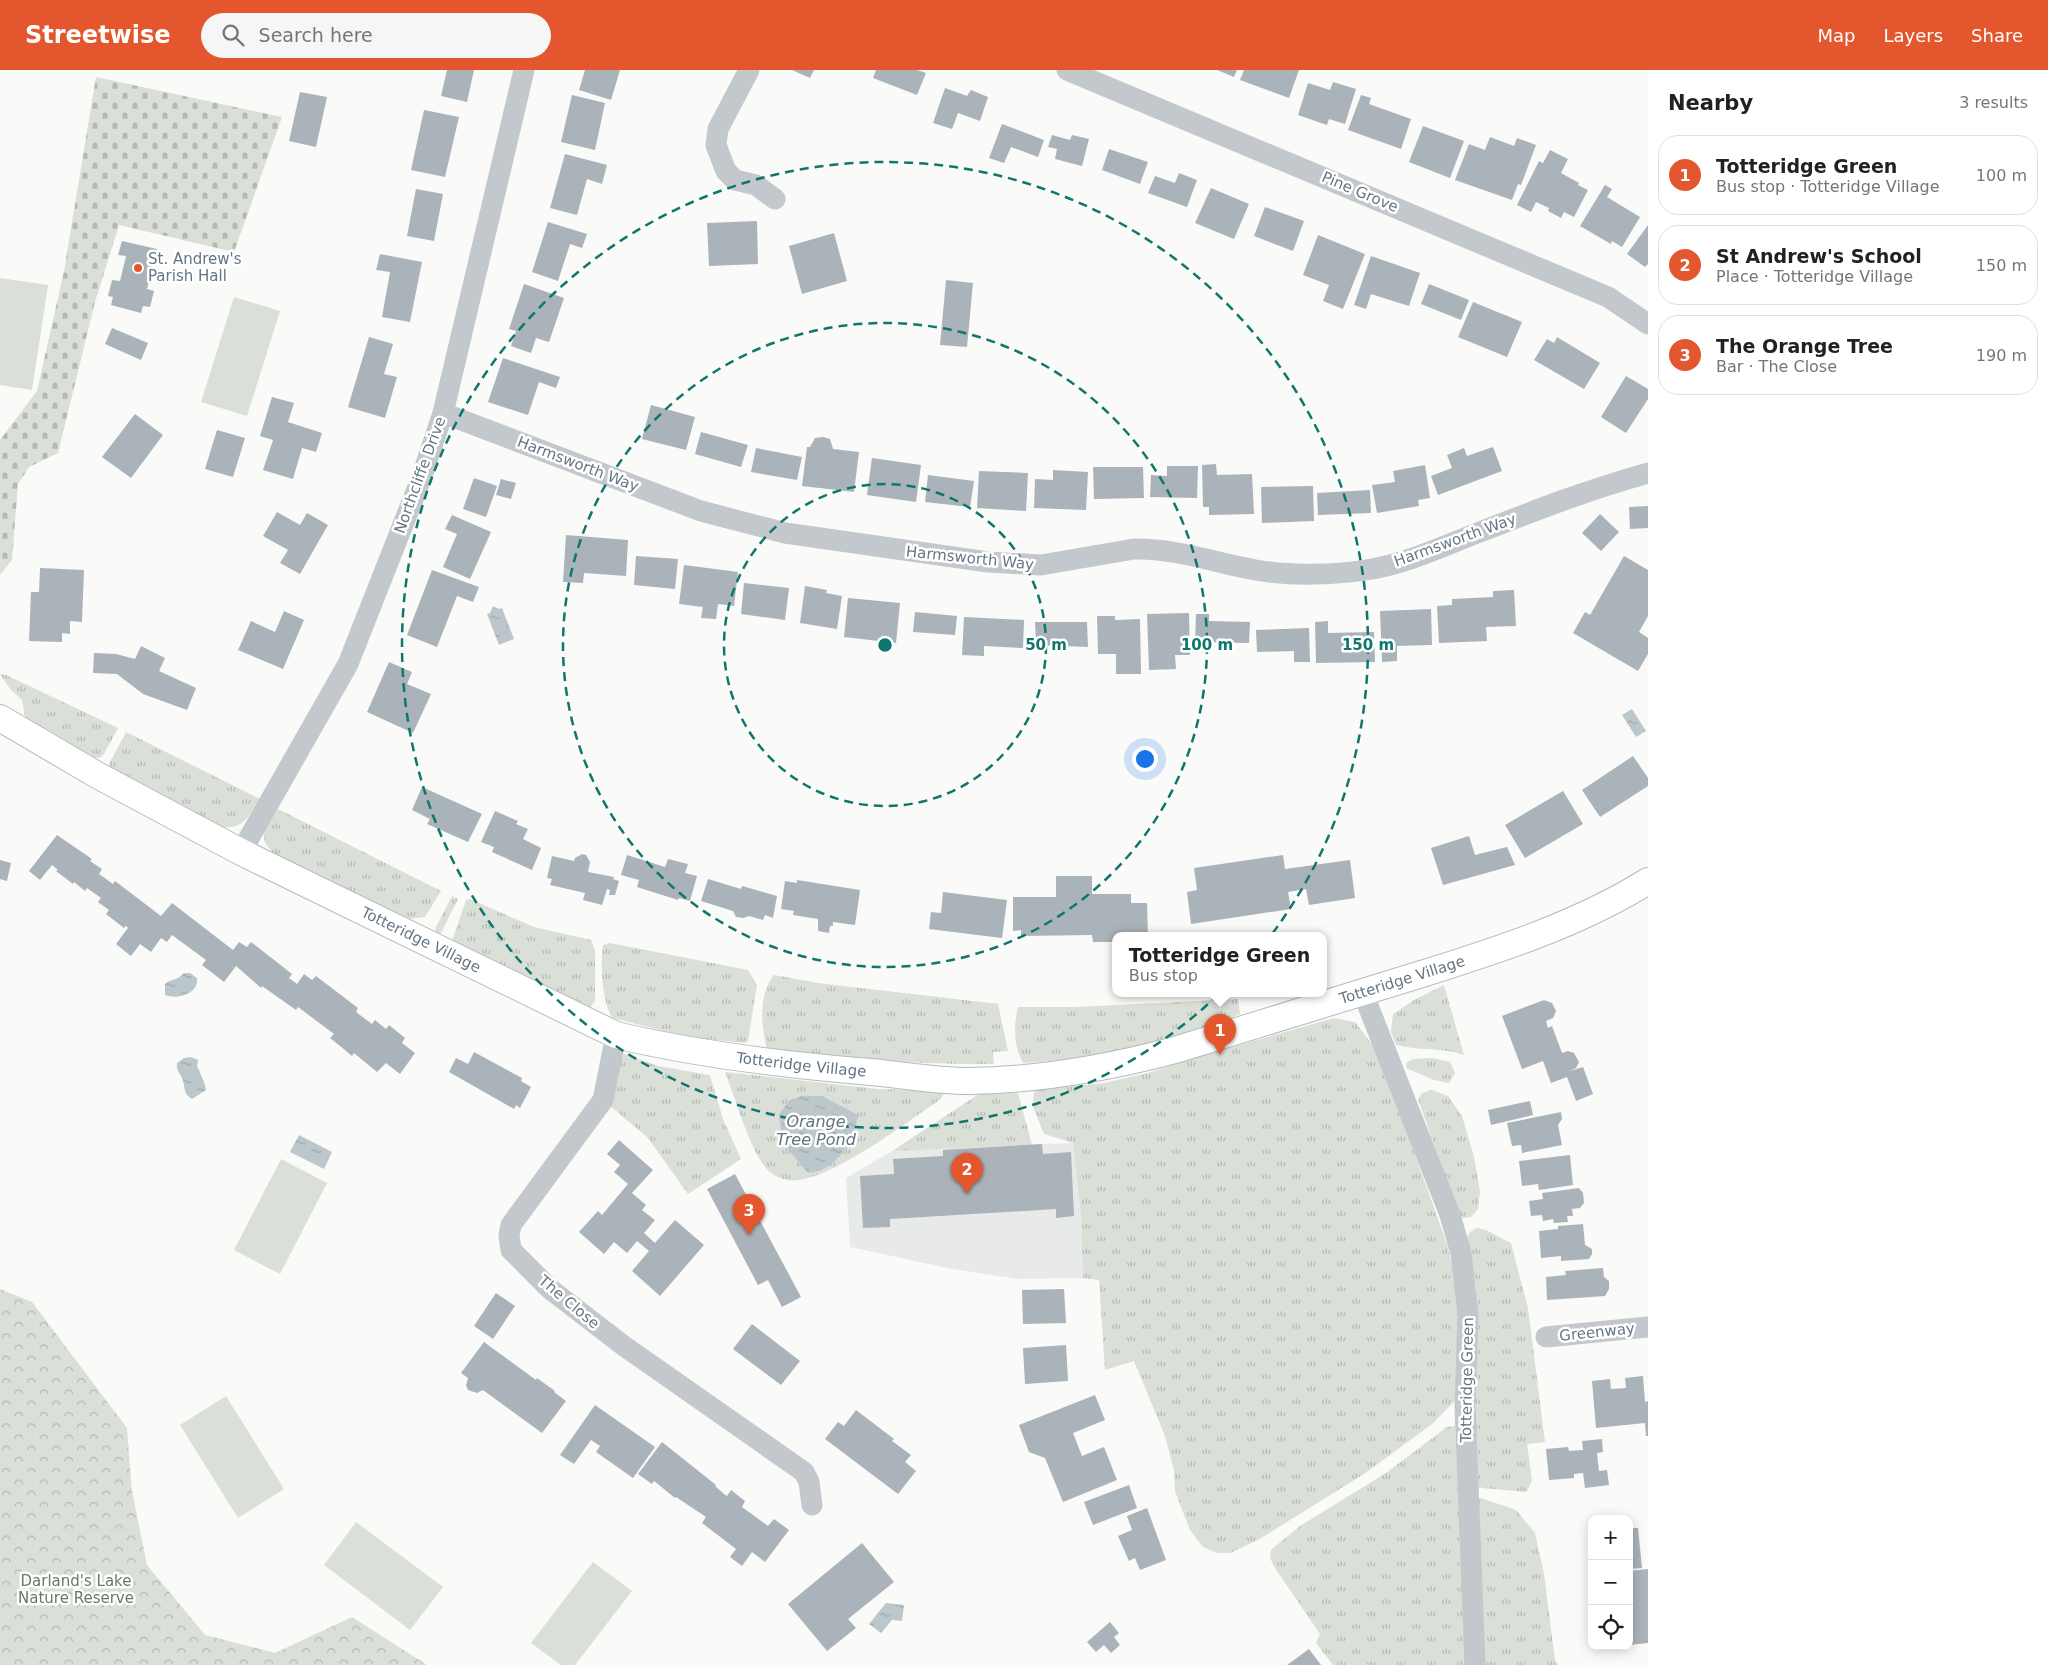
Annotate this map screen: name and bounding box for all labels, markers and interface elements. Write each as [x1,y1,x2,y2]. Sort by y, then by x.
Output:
search box [201,13,551,58]
text: Streetwise [25,21,171,49]
icon: search [219,21,247,49]
text: Search here [259,24,373,46]
text: Map [1817,25,1855,46]
text: Layers [1883,25,1943,46]
text: Share [1971,25,2023,46]
text: Nearby [1668,91,1753,115]
text: 3 results [1959,93,2028,112]
text: Totteridge Green [1716,155,1897,177]
text: 1 [1679,166,1691,185]
text: 100 m [1976,166,2027,185]
street label: Pine Grove [1319,168,1401,216]
text: Bus stop · Totteridge Village [1716,177,1940,196]
text: St Andrew's School [1716,245,1922,267]
place label: St. Andrew's Parish Hall [148,250,242,285]
text: 2 [1679,256,1691,275]
text: 150 m [1976,256,2027,275]
marker: St. Andrew's Parish Hall [132,262,144,274]
text: Place · Totteridge Village [1716,267,1913,286]
text: The Orange Tree [1716,335,1893,357]
text: 3 [1679,346,1691,365]
text: 190 m [1976,346,2027,365]
text: Bar · The Close [1716,357,1837,376]
street label: Northcliffe Drive [391,414,449,536]
street label: Harmsworth Way [515,433,641,495]
street label: Harmsworth Way [1392,510,1519,570]
street label: Harmsworth Way [905,542,1035,574]
centre of rings [876,636,894,654]
text: 50 m [1025,636,1067,654]
text: 100 m [1181,636,1233,654]
text: 150 m [1342,636,1394,654]
your location [1132,746,1158,772]
street label: Totteridge Village [357,903,484,977]
popup [1112,932,1327,997]
text: Totteridge Green [1129,944,1310,966]
street label: Totteridge Village [1336,952,1467,1008]
text: Bus stop [1129,966,1198,985]
pin: 1 [1204,1014,1236,1055]
street label: Totteridge Village [734,1048,867,1081]
water label: Orange Tree Pond [776,1112,857,1149]
pin: 2 [951,1153,983,1194]
pin: 3 [733,1194,765,1235]
street label: The Close [534,1271,603,1333]
street label: Totteridge Green [1457,1317,1477,1444]
street label: Greenway [1558,1319,1636,1345]
map controls [1588,1515,1633,1650]
button: + [1588,1515,1633,1560]
button: − [1588,1560,1633,1605]
park label: Darland's Lake Nature Reserve [18,1572,134,1607]
button: locate [1588,1605,1633,1650]

